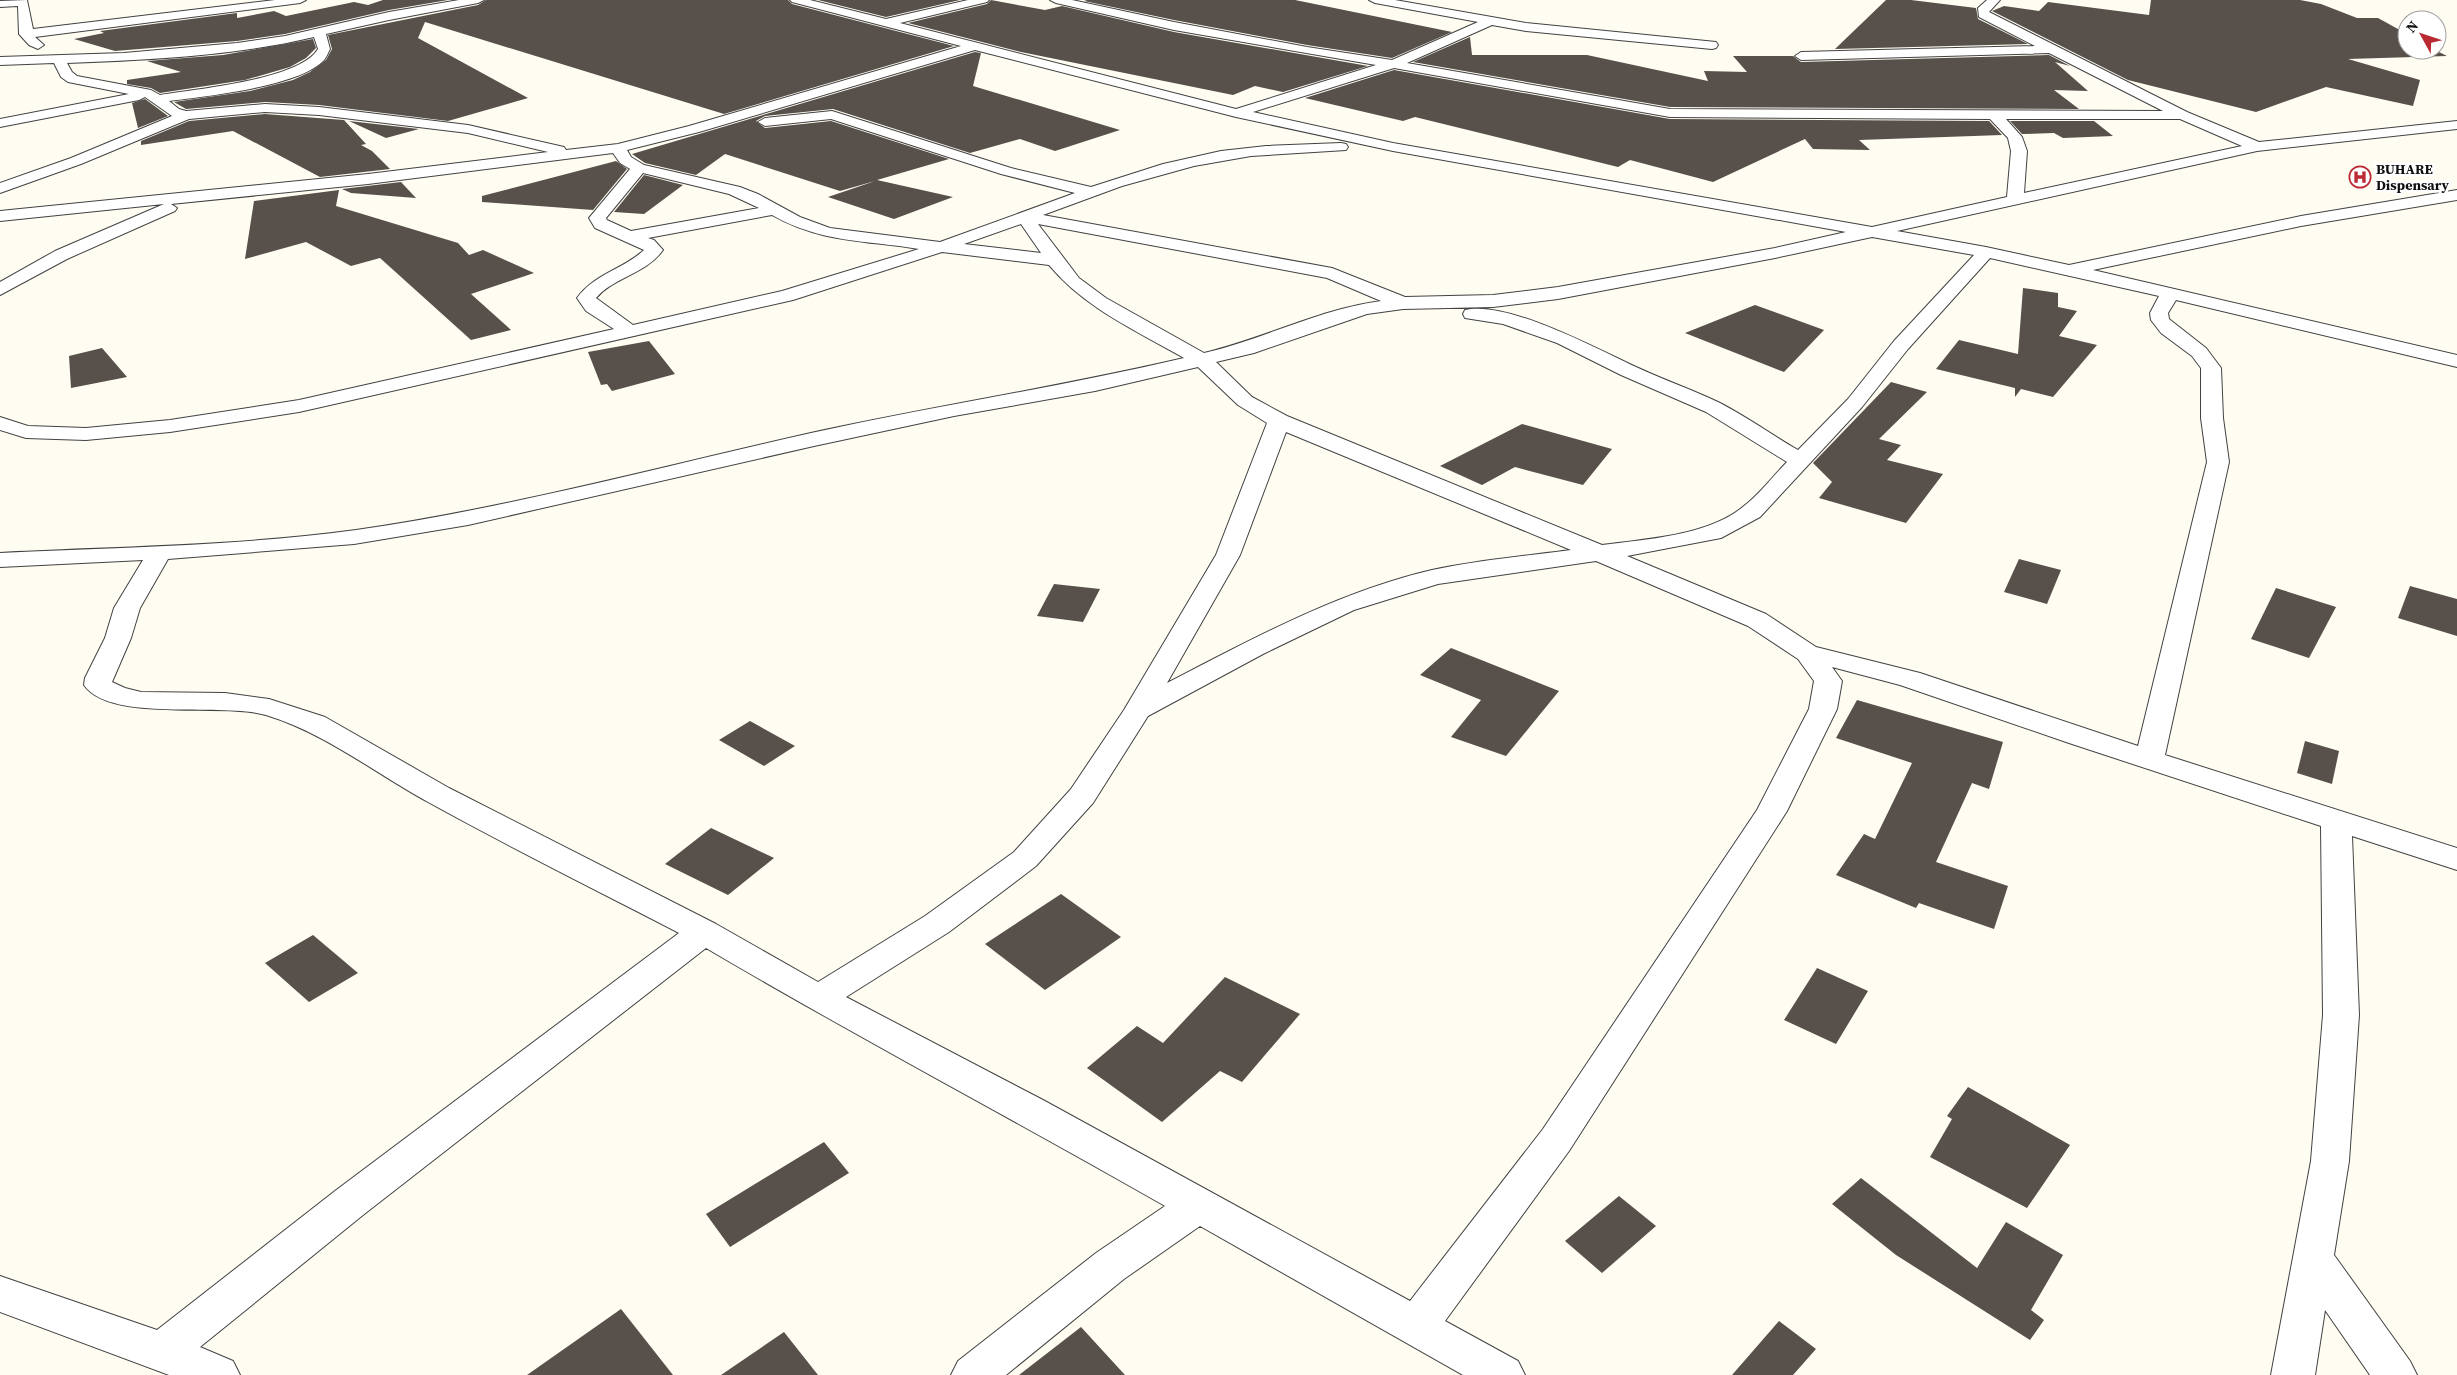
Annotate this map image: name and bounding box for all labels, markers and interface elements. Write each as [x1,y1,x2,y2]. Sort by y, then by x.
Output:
north arrow [2397,10,2447,60]
text: N [2401,16,2423,37]
place label: BUHARE Dispensary [2376,159,2450,195]
hospital icon: BUHARE Dispensary [2348,165,2372,189]

